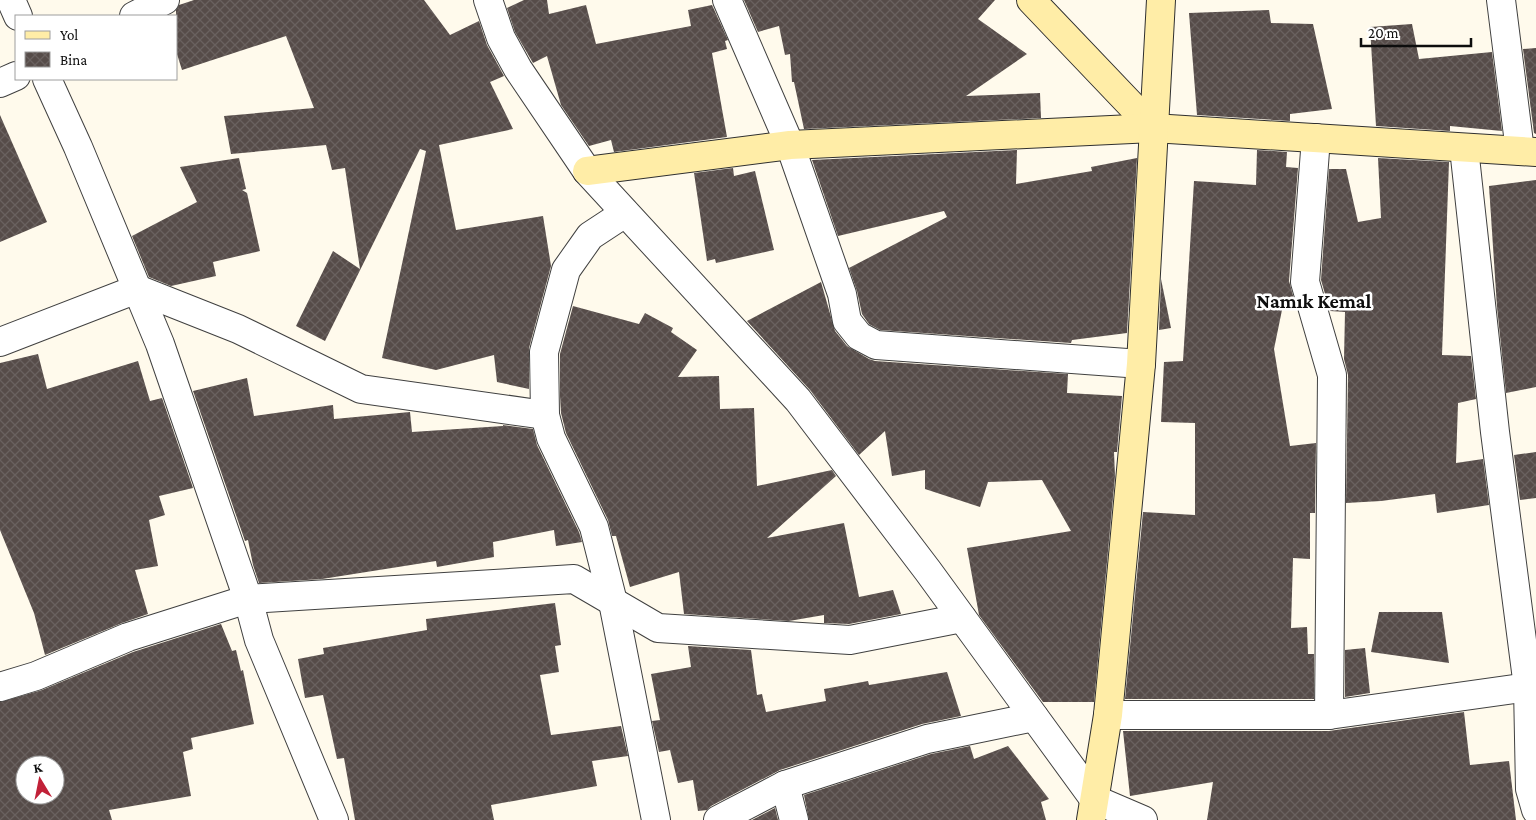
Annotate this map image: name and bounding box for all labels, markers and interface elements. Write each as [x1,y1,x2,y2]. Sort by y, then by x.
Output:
legend [15,15,178,80]
scale bar [1361,15,1471,47]
text: 20 m [1368,25,1399,41]
text: Yol [60,27,78,43]
text: Bina [60,52,87,68]
district label: Namık Kemal [1257,290,1372,312]
north arrow [15,755,65,805]
text: K [32,758,45,776]

